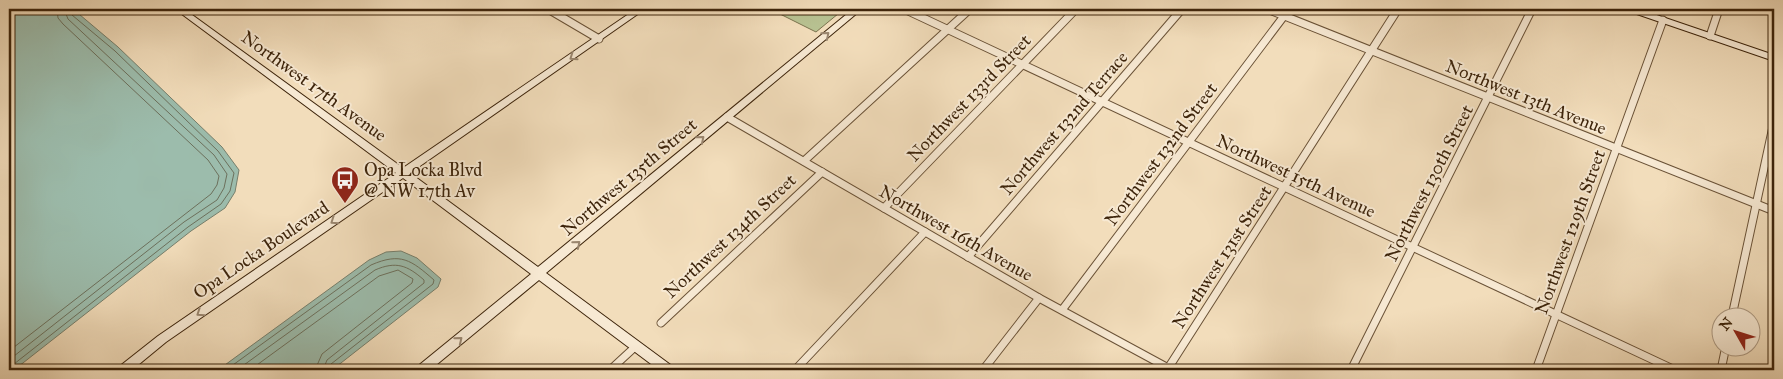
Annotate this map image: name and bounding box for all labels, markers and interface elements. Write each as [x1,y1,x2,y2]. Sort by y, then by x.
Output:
street label: Northwest 17th Avenue [237,26,391,146]
street label: Northwest 133rd Street [902,29,1036,166]
one-way arrow [820,33,829,41]
street label: Northwest 132nd Terrace [996,47,1132,199]
one-way arrow [569,51,579,60]
street label: Northwest 13th Avenue [1442,55,1610,139]
street label: Northwest 132nd Street [1100,78,1222,230]
street label: Northwest 130th Street [1380,100,1478,265]
street label: Northwest 135th Street [557,113,702,240]
street label: Northwest 15th Avenue [1213,130,1379,222]
one-way arrow [695,136,704,145]
street label: Northwest 129th Street [1530,146,1610,317]
place label: Opa Locka Blvd @ NW 17th Av [364,159,482,202]
bus stop icon: Opa Locka Blvd @ NW 17th Av [330,165,360,204]
street label: Northwest 134th Street [659,169,801,303]
street label: Northwest 16th Avenue [875,180,1037,286]
street label: Northwest 131st Street [1168,181,1277,333]
street label: Opa Locka Boulevard [189,196,333,304]
one-way arrow [331,215,340,224]
one-way arrow [571,240,580,249]
north arrow [1710,306,1760,356]
one-way arrow [196,307,206,316]
text: N [1716,314,1737,334]
one-way arrow [454,336,463,345]

